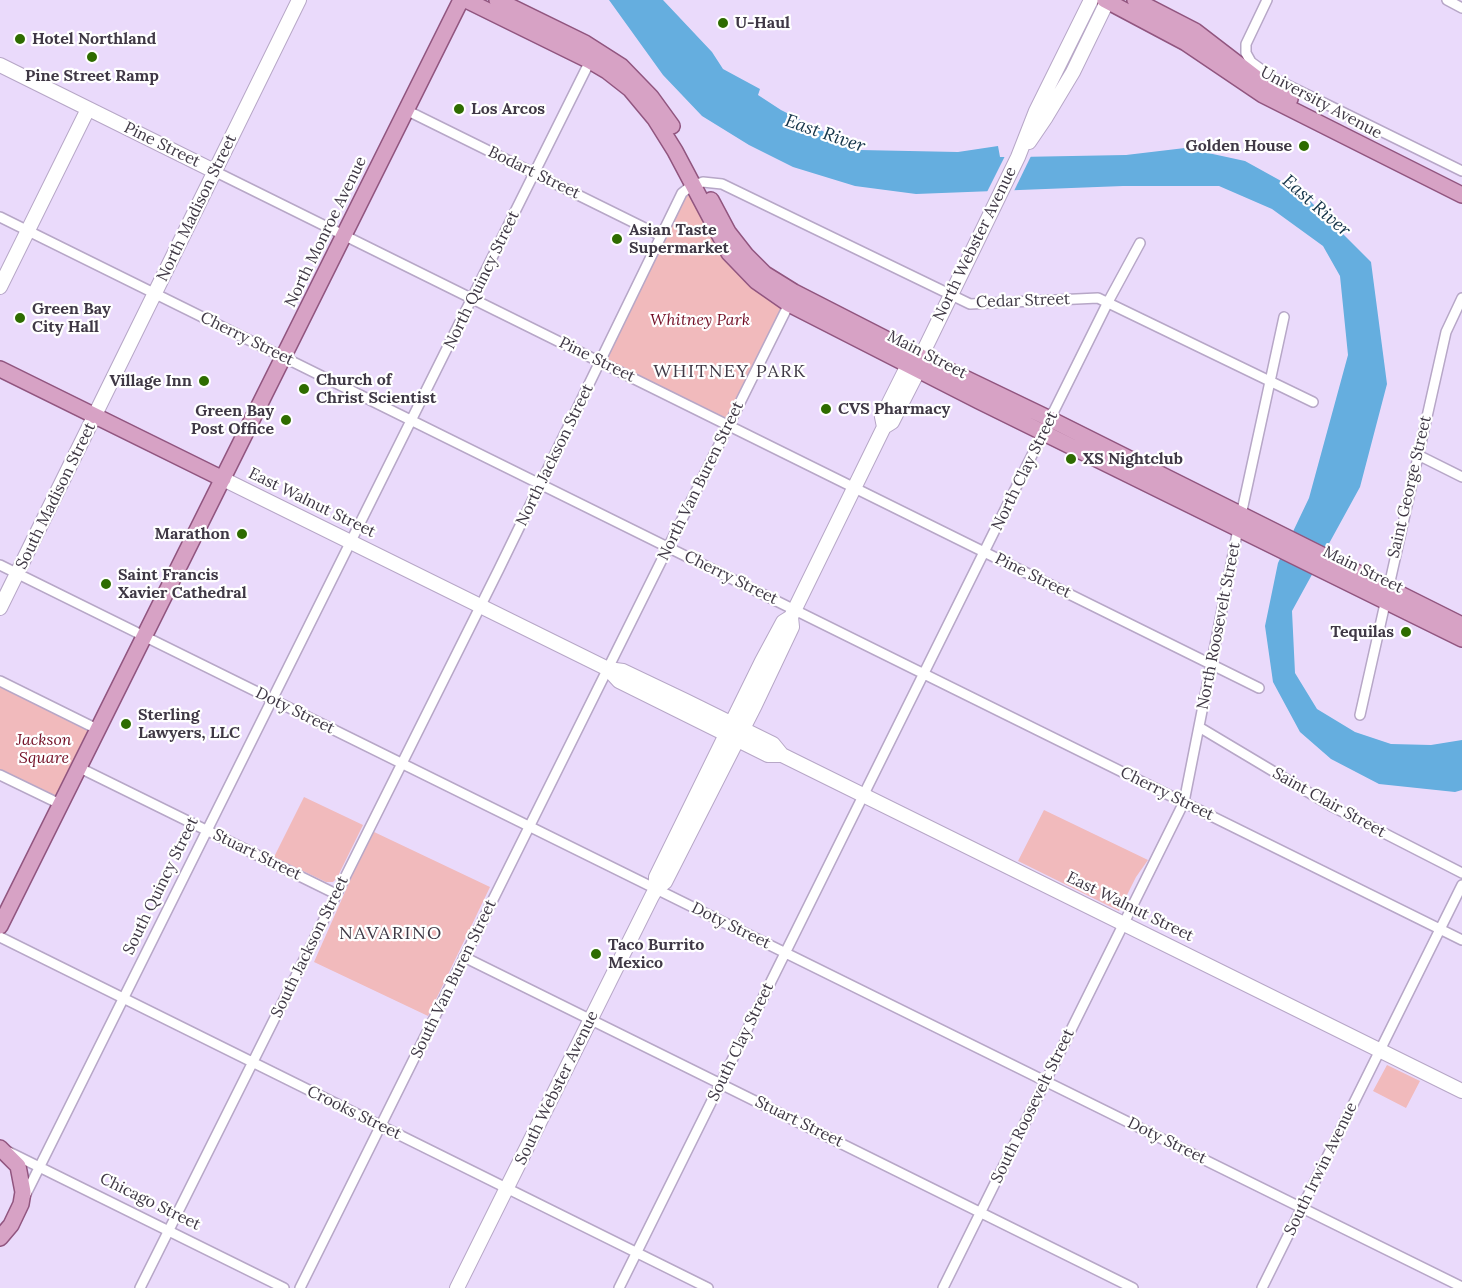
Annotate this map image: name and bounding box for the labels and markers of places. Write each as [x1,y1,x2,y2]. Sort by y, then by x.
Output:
place label: U-Haul [735,13,790,33]
marker: U-Haul [716,16,730,30]
place label: Hotel Northland [32,29,156,49]
marker: Hotel Northland [13,32,27,46]
marker: Pine Street Ramp [85,50,99,64]
place label: Pine Street Ramp [25,66,159,86]
place label: Los Arcos [471,99,545,119]
marker: Los Arcos [452,102,466,116]
place label: Golden House [1186,136,1292,156]
marker: Golden House [1297,139,1311,153]
place label: Asian Taste Supermarket [629,220,729,258]
marker: Asian Taste Supermarket [610,232,624,246]
place label: Green Bay City Hall [32,299,111,337]
marker: Green Bay City Hall [13,311,27,325]
place label: Church of Christ Scientist [316,370,436,408]
place label: Village Inn [109,371,192,391]
marker: Village Inn [197,374,211,388]
marker: Church of Christ Scientist [297,382,311,396]
place label: CVS Pharmacy [838,399,950,419]
place label: Green Bay Post Office [191,401,274,439]
marker: CVS Pharmacy [819,402,833,416]
marker: Green Bay Post Office [279,413,293,427]
place label: XS Nightclub [1083,449,1183,469]
marker: XS Nightclub [1064,452,1078,466]
place label: Marathon [154,524,230,544]
marker: Marathon [235,527,249,541]
place label: Saint Francis Xavier Cathedral [118,565,247,603]
marker: Saint Francis Xavier Cathedral [99,577,113,591]
place label: Tequilas [1330,622,1394,642]
marker: Tequilas [1399,625,1413,639]
place label: Sterling Lawyers, LLC [138,705,240,743]
marker: Sterling Lawyers, LLC [119,717,133,731]
place label: Taco Burrito Mexico [608,935,704,973]
marker: Taco Burrito Mexico [589,947,603,961]

